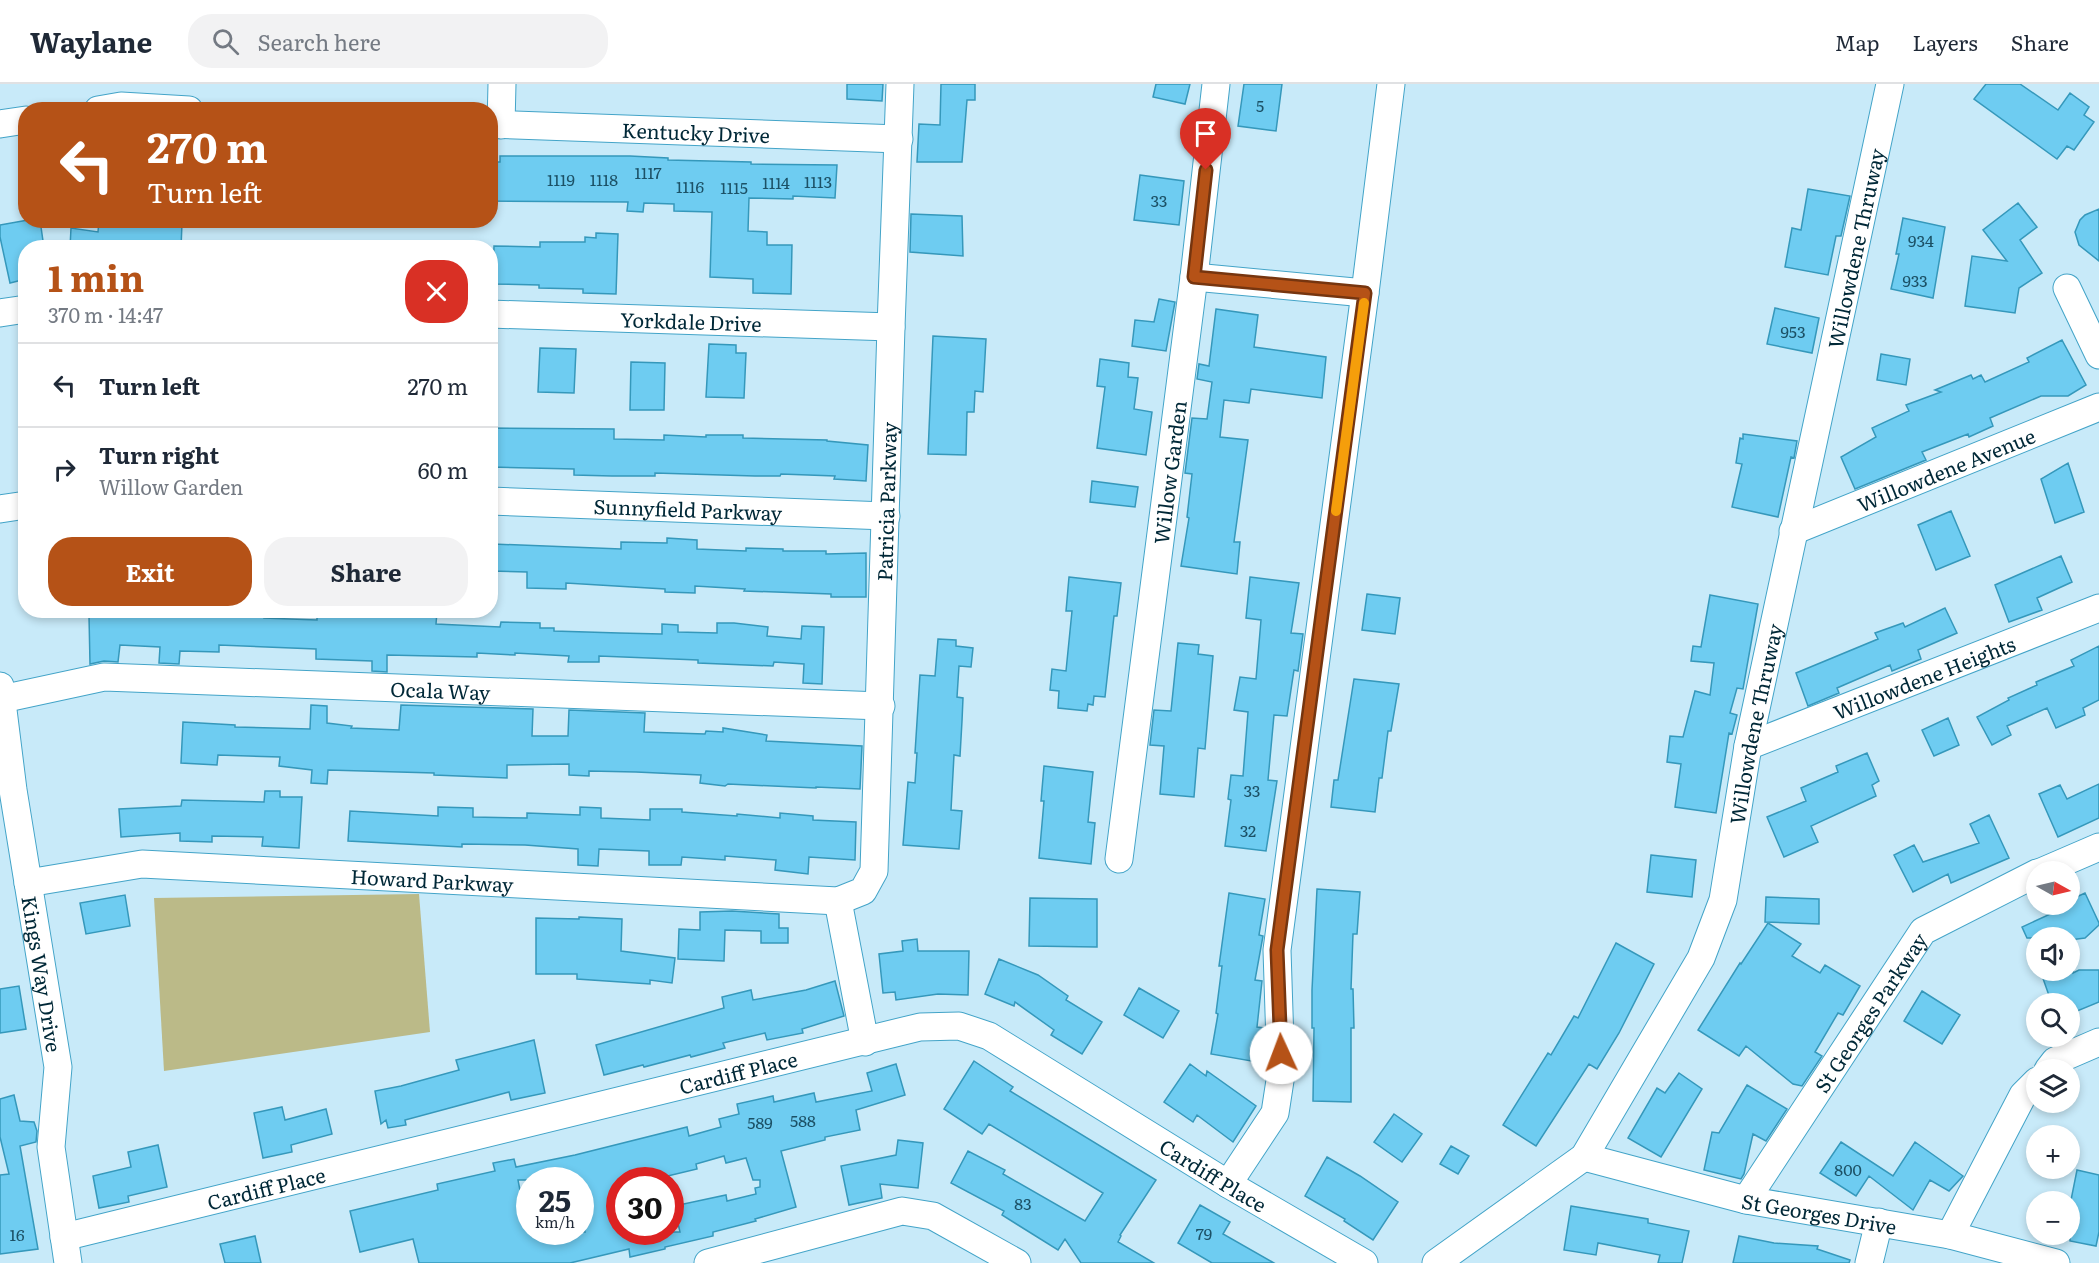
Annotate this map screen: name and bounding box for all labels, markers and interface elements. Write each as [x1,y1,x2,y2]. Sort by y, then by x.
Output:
search box [188,14,608,68]
text: Waylane [30,20,152,62]
icon: search [209,25,242,58]
text: Search here [257,25,381,58]
text: Map [1835,26,1880,57]
text: Layers [1913,26,1978,57]
text: Share [2011,26,2069,57]
house number: 5 [1256,93,1264,117]
pin [1180,108,1231,170]
text: 270 m [147,114,268,176]
street label: Kentucky Drive [621,114,770,149]
icon: arrive [1189,117,1222,150]
icon: left [48,126,126,204]
street label: Willowdene Thruway [1819,145,1891,351]
house number: 1117 [634,160,662,184]
house number: 1119 [547,167,575,191]
house number: 1118 [590,167,618,191]
house number: 1113 [804,169,832,193]
house number: 1114 [762,170,790,194]
text: Turn left [147,171,262,211]
house number: 1116 [676,174,704,198]
house number: 1115 [720,175,748,199]
house number: 33 [1151,188,1167,212]
house number: 934 [1908,228,1934,252]
text: 1 min [48,250,144,303]
button: close [405,260,468,323]
house number: 933 [1902,268,1928,292]
text: 370 m · 14:47 [48,299,163,329]
street label: Yorkdale Drive [620,303,762,338]
house number: 953 [1780,319,1806,343]
icon: left [48,369,81,402]
text: Turn left [99,369,200,402]
text: 270 m [407,369,468,402]
street label: Willow Garden [1145,399,1193,546]
street label: Willowdene Avenue [1852,419,2039,519]
street label: Patricia Parkway [868,421,903,582]
text: Turn right [99,438,219,471]
icon: right [48,453,81,486]
text: 60 m [418,453,468,486]
text: Willow Garden [99,471,243,501]
street label: Sunnyfield Parkway [593,490,783,527]
button: Exit [48,537,252,606]
button: Share [264,537,468,606]
street label: Willowdene Thruway [1721,620,1789,826]
street label: Willowdene Heights [1828,627,2019,726]
street label: Ocala Way [390,673,492,706]
house number: 33 [1244,778,1260,802]
house number: 32 [1240,818,1256,842]
street label: Howard Parkway [350,860,515,899]
north arrow [2026,861,2080,915]
map controls [2026,861,2080,1245]
street label: Kings Way Drive [15,893,70,1054]
street label: St Georges Parkway [1806,926,1934,1098]
button: sound [2026,927,2080,981]
button: search [2026,993,2080,1047]
position arrow [1249,1021,1313,1085]
street label: Cardiff Place [676,1043,800,1101]
button: layers [2026,1059,2080,1113]
house number: 588 [790,1108,816,1132]
house number: 589 [747,1110,773,1134]
button: + [2026,1125,2080,1179]
street label: Cardiff Place [1154,1130,1273,1219]
house number: 800 [1834,1157,1862,1181]
street label: Cardiff Place [204,1159,328,1216]
speed limit sign: 30 [606,1167,684,1245]
text: 25 [539,1177,571,1221]
street label: St Georges Drive [1740,1185,1899,1241]
house number: 83 [1014,1191,1032,1215]
button: − [2026,1191,2080,1245]
text: km/h [535,1210,575,1233]
house number: 79 [1196,1221,1212,1245]
house number: 16 [9,1222,25,1246]

